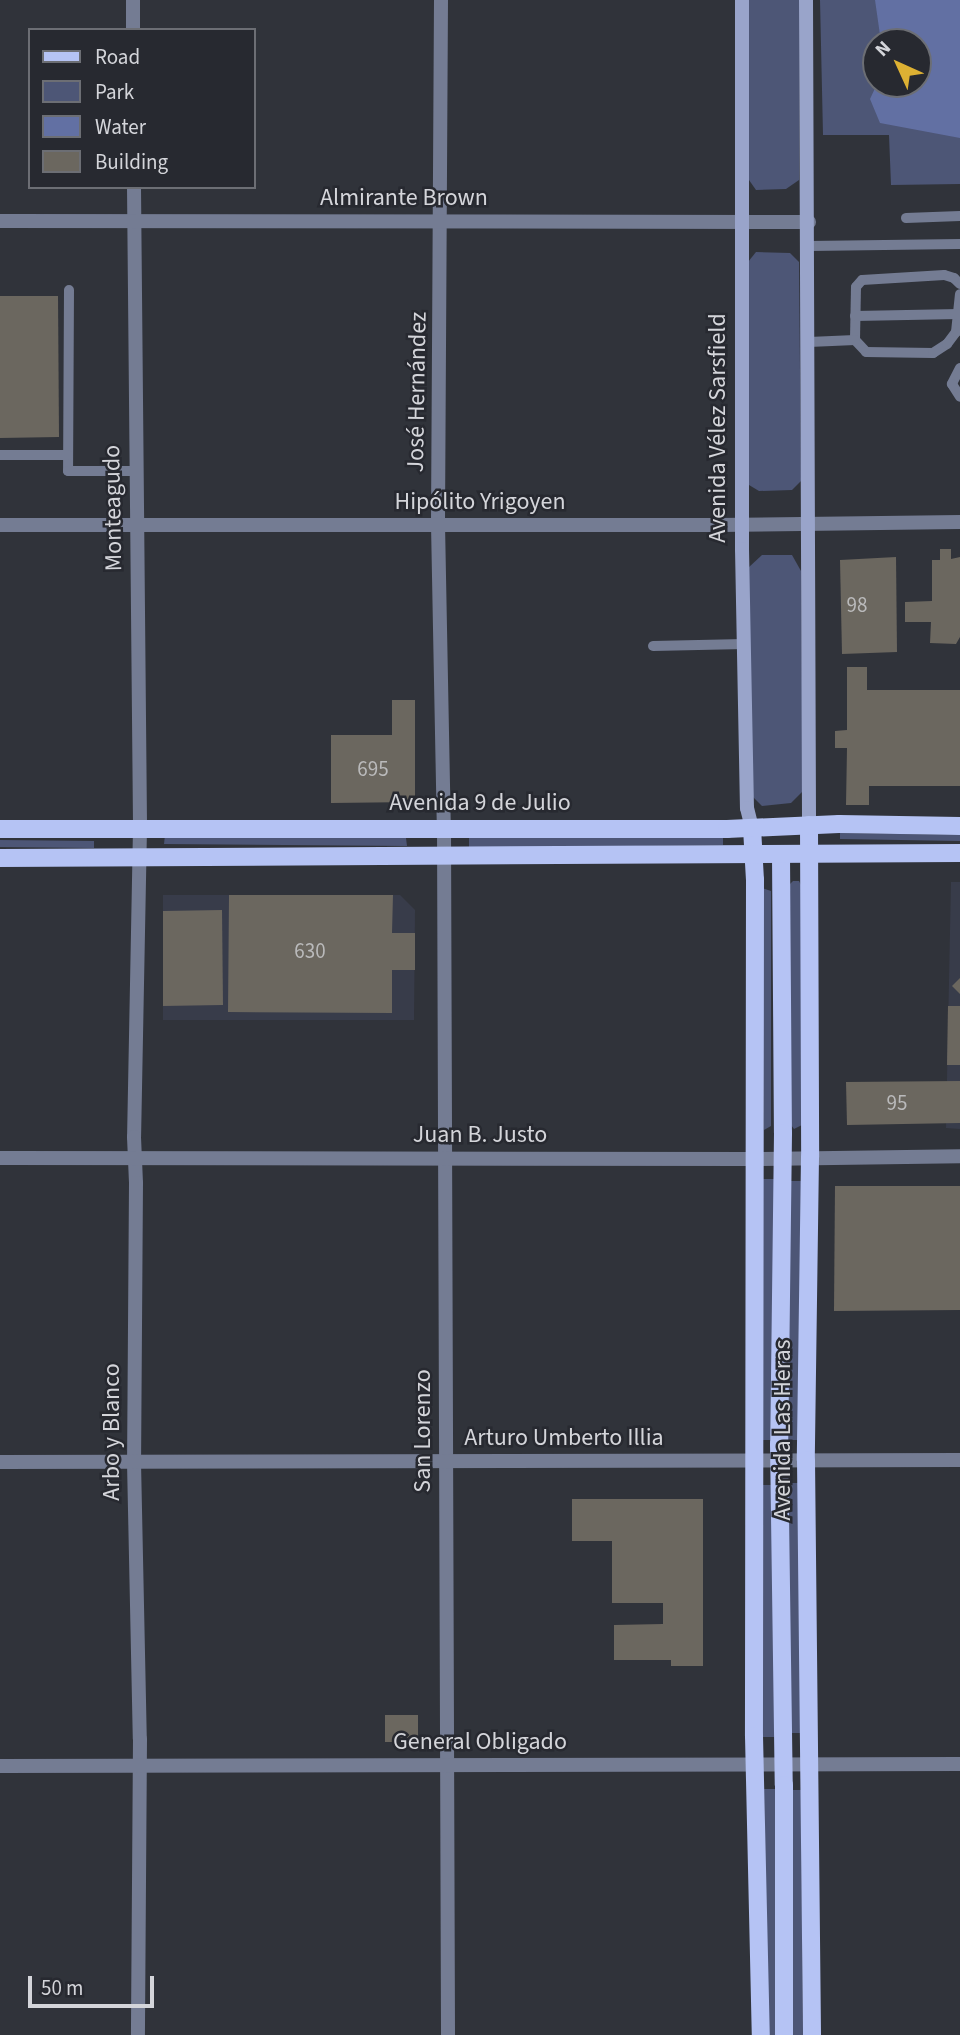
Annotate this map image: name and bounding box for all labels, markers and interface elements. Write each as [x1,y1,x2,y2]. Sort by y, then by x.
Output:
legend [28,28,256,189]
north arrow [862,28,932,98]
text: N [869,35,897,63]
text: Road [95,42,140,72]
text: Park [95,77,134,107]
text: Water [95,112,146,142]
text: Building [95,147,168,177]
street label: Almirante Brown [320,184,488,212]
street label: José Hernández [401,311,433,473]
street label: Avenida Vélez Sarsfield [704,313,732,543]
street label: Monteagudo [97,445,129,571]
street label: Hipólito Yrigoyen [394,488,566,516]
house number: 98 [847,592,867,618]
house number: 695 [357,756,389,782]
street label: Avenida 9 de Julio [389,789,571,817]
house number: 630 [294,938,326,964]
house number: 95 [887,1090,907,1116]
street label: Juan B. Justo [413,1121,547,1149]
street label: Avenida Las Heras [769,1339,797,1521]
street label: Arbo y Blanco [98,1363,126,1501]
street label: San Lorenzo [409,1369,437,1493]
street label: Arturo Umberto Illia [464,1424,664,1452]
street label: General Obligado [393,1728,567,1756]
scale bar [32,1962,158,2006]
text: 50 m [41,1973,83,2003]

